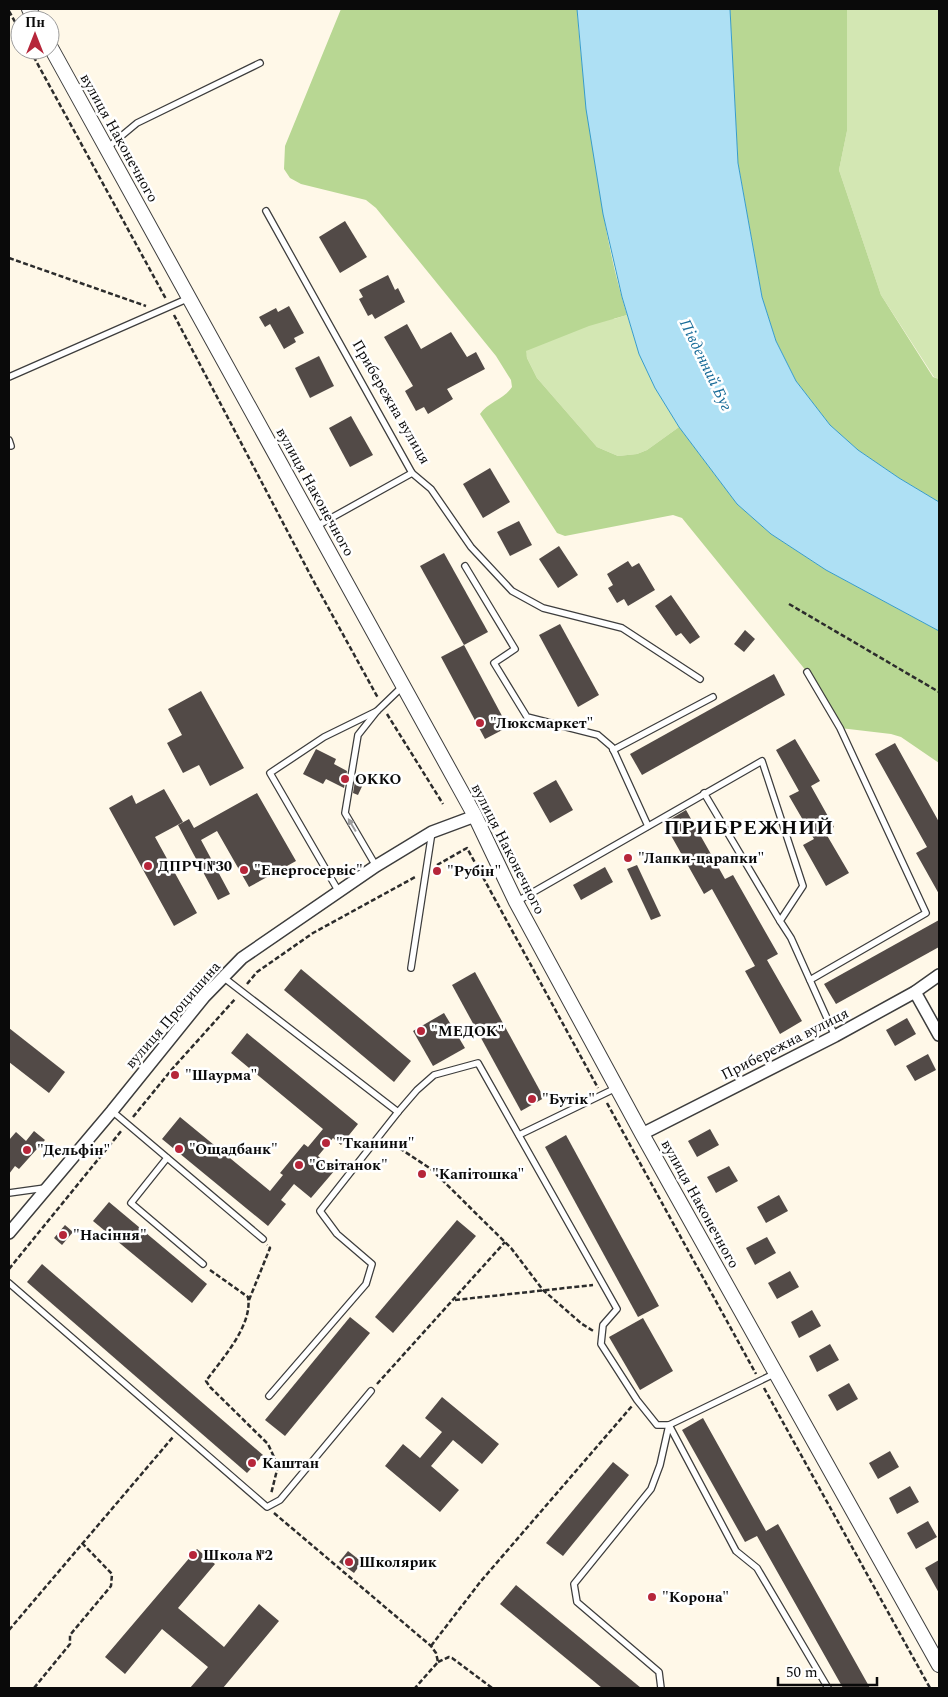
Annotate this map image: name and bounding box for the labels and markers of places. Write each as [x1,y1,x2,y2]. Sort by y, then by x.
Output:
place label: "Люксмаркет" [490,712,593,735]
marker: "Люксмаркет" [474,717,486,729]
place label: ОККО [355,768,401,791]
marker: ОККО [339,773,351,785]
place label: "Лапки-царапки" [638,847,764,870]
marker: "Лапки-царапки" [622,852,634,864]
place label: ДПРЧ №30 [158,855,232,878]
place label: "Енергосервіс" [254,859,363,882]
marker: ДПРЧ №30 [142,860,154,872]
place label: "Рубін" [447,860,501,883]
marker: "Енергосервіс" [238,864,250,876]
marker: "Рубін" [431,865,443,877]
place label: "МЕДОК" [431,1020,504,1043]
marker: "МЕДОК" [415,1025,427,1037]
place label: "Шаурма" [185,1064,257,1087]
marker: "Шаурма" [169,1069,181,1081]
place label: "Бутік" [542,1088,595,1111]
marker: "Бутік" [526,1093,538,1105]
place label: "Тканини" [336,1132,415,1155]
marker: "Тканини" [320,1137,332,1149]
place label: "Ощадбанк" [189,1138,278,1161]
place label: "Дельфін" [37,1139,110,1162]
marker: "Ощадбанк" [173,1143,185,1155]
marker: "Дельфін" [21,1144,33,1156]
place label: "Світанок" [309,1154,388,1177]
marker: "Світанок" [293,1159,305,1171]
place label: "Капітошка" [432,1163,524,1186]
marker: "Капітошка" [416,1168,428,1180]
place label: "Насіння" [73,1224,147,1247]
marker: "Насіння" [57,1229,69,1241]
place label: Каштан [262,1452,319,1475]
marker: Каштан [246,1457,258,1469]
place label: Школа №2 [203,1544,273,1567]
marker: Школа №2 [187,1549,199,1561]
place label: Школярик [359,1551,437,1574]
marker: Школярик [343,1556,355,1568]
place label: "Корона" [662,1586,729,1609]
marker: "Корона" [646,1591,658,1603]

